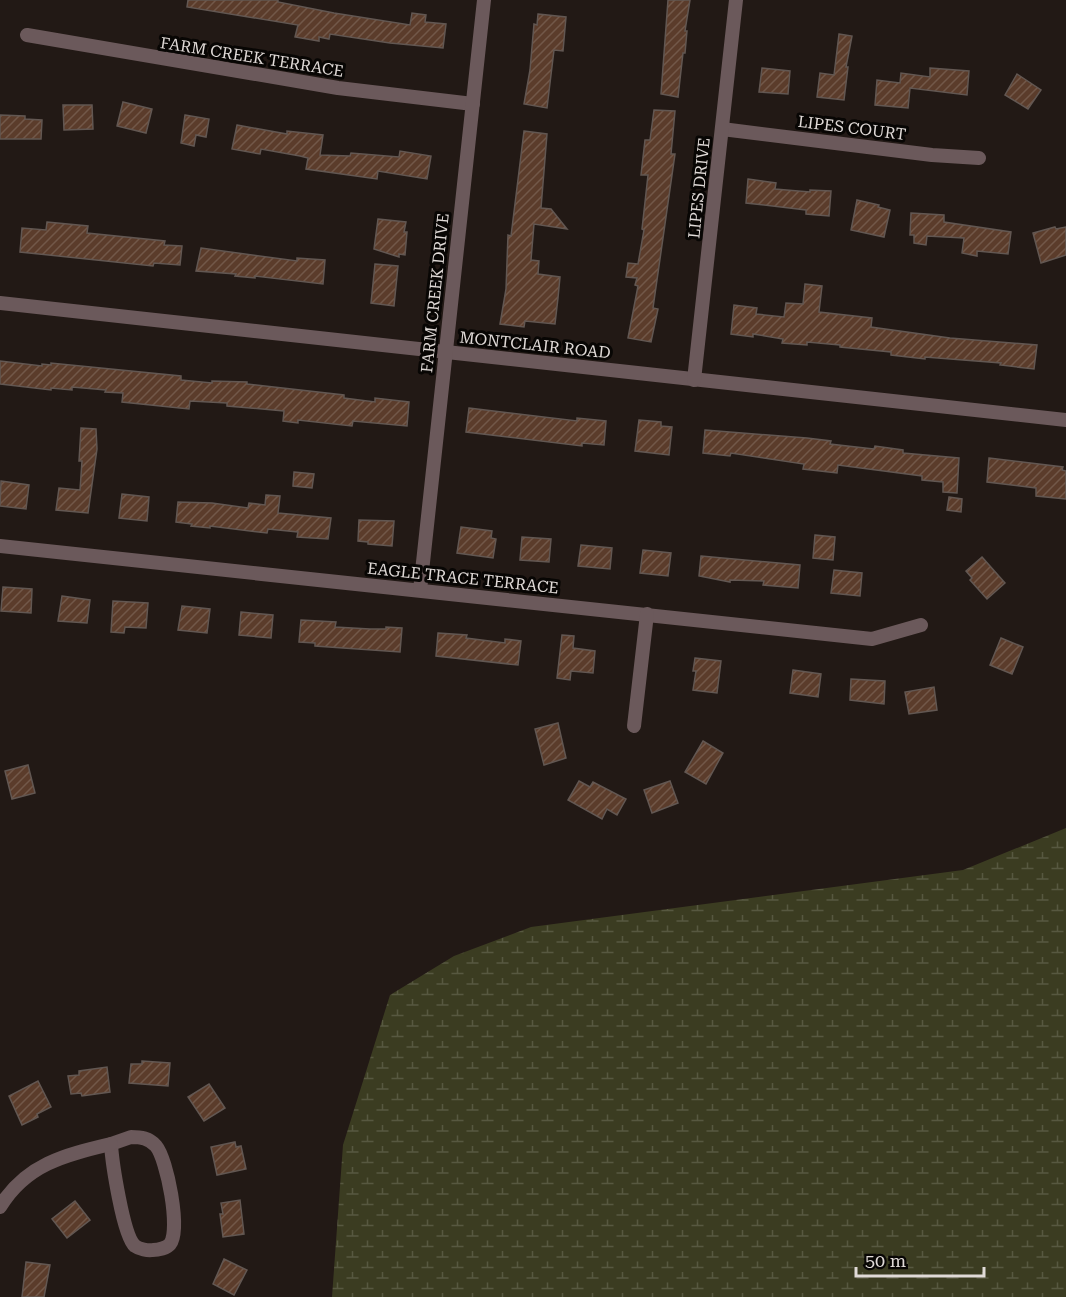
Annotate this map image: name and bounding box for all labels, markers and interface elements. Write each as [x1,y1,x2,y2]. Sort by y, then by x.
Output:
street label: FARM CREEK TERRACE [159,33,345,81]
street label: LIPES COURT [797,112,908,144]
street label: LIPES DRIVE [684,137,714,239]
street label: FARM CREEK DRIVE [417,212,453,374]
street label: MONTCLAIR ROAD [458,328,612,362]
street label: EAGLE TRACE TERRACE [366,559,560,597]
scale bar [856,1240,984,1278]
text: 50 m [865,1250,906,1271]

